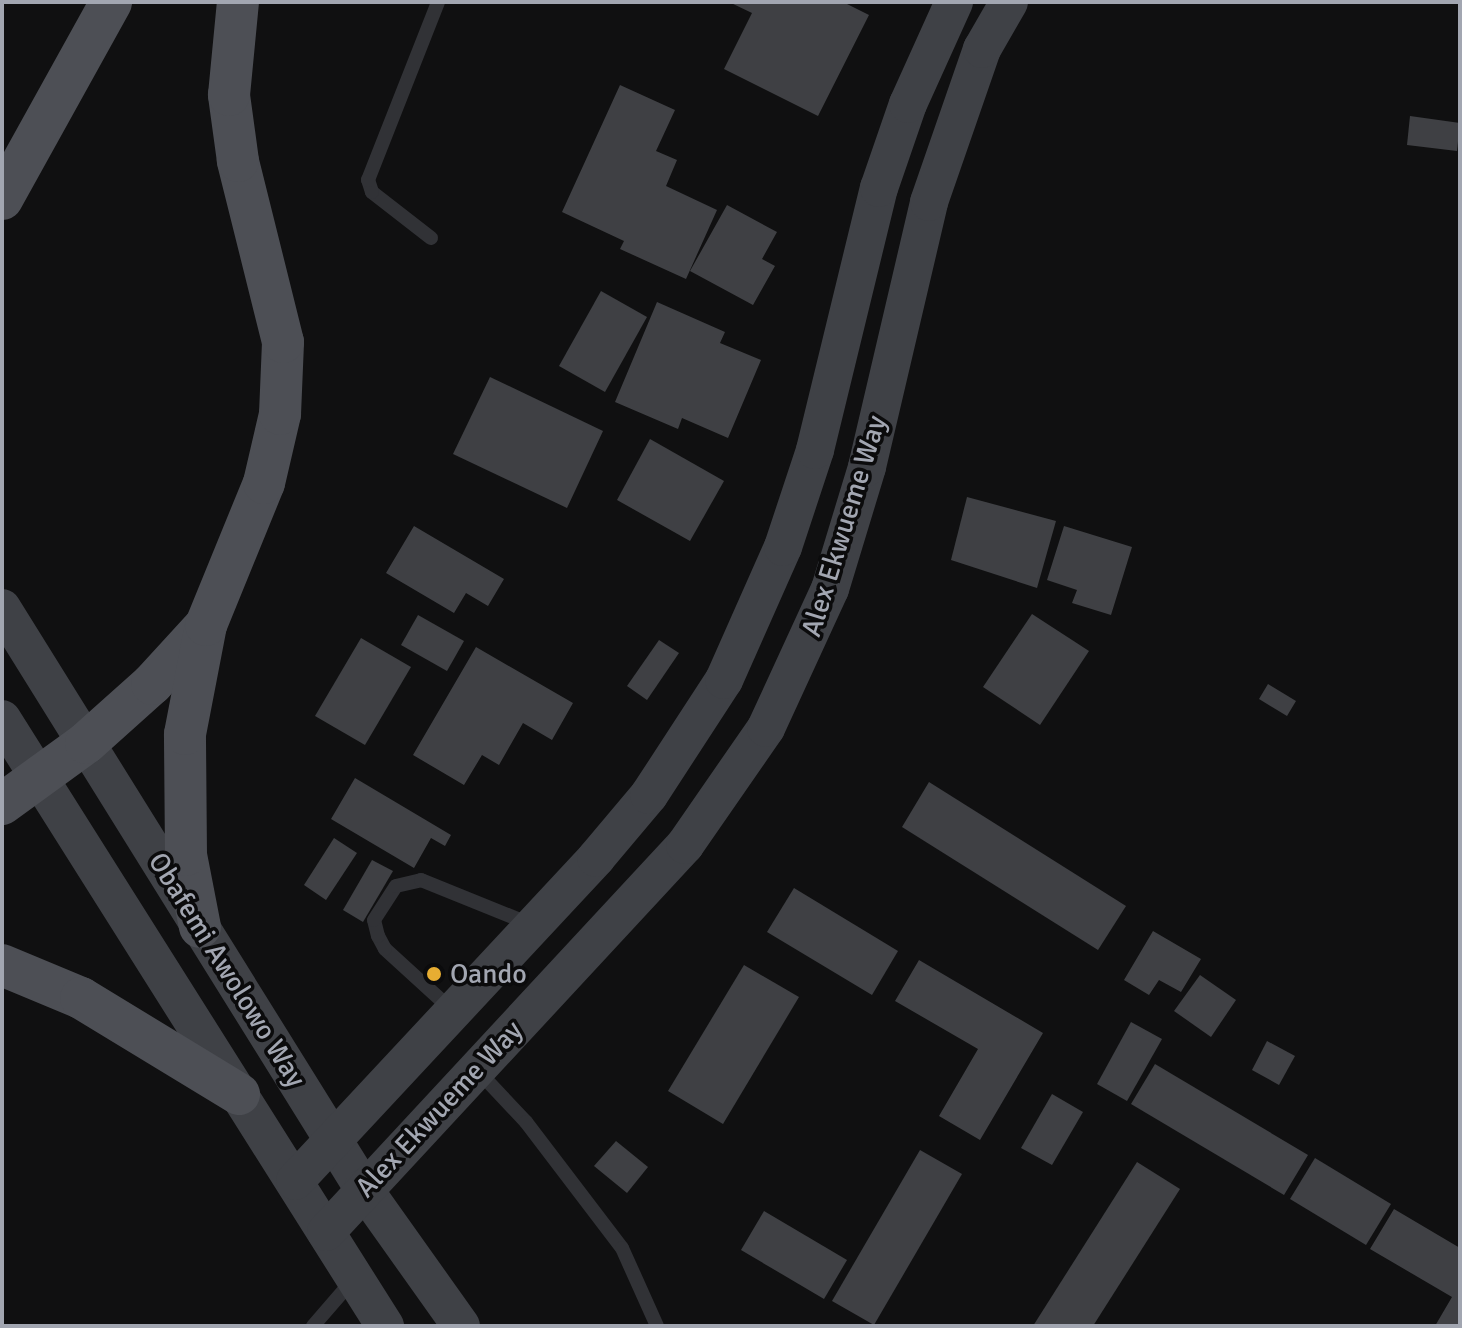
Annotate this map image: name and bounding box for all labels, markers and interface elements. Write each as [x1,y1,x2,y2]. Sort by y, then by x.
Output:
street label: Alex Ekwueme Way [794,411,894,641]
street label: Obafemi Awolowo Way [141,846,313,1094]
place label: Oando [450,957,527,991]
marker: Oando [425,965,443,983]
street label: Alex Ekwueme Way [348,1014,530,1204]

